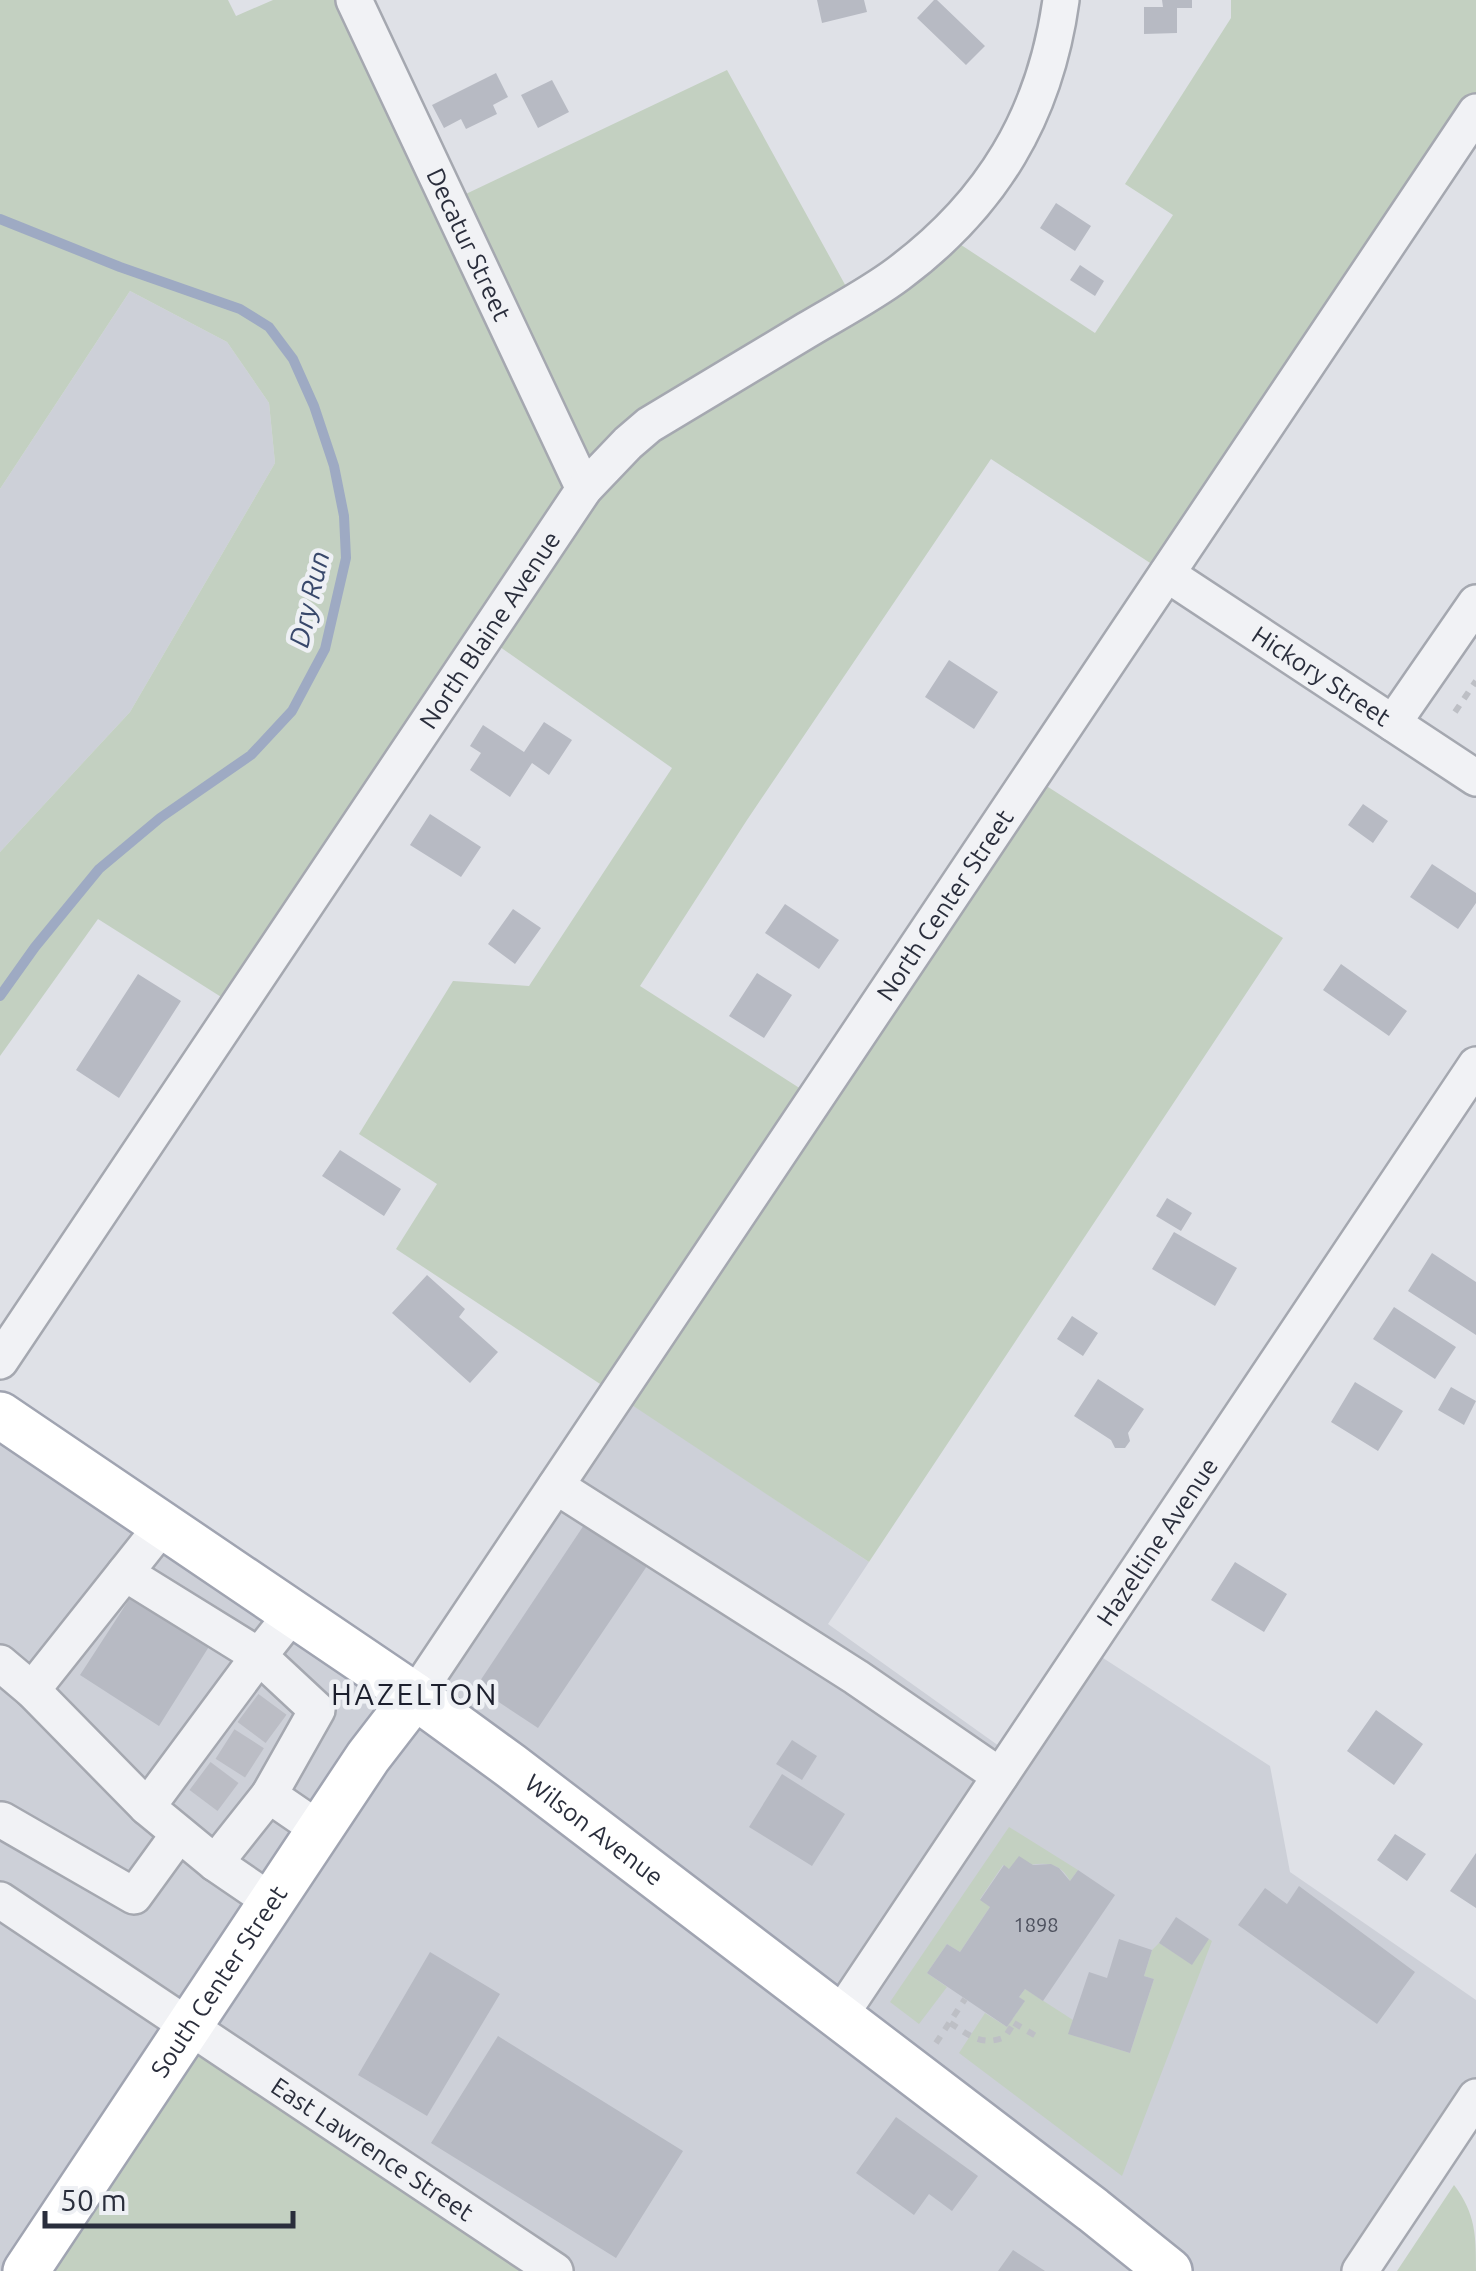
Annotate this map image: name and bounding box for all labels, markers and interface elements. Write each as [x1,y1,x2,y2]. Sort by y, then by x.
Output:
street label: Decatur Street [421,164,517,325]
street label: North Blaine Avenue [414,526,566,734]
water label: Dry Run [282,548,335,650]
street label: Hickory Street [1247,620,1396,732]
street label: North Center Street [871,804,1019,1006]
street label: Hazeltine Avenue [1091,1452,1223,1631]
district label: HAZELTON [331,1677,499,1711]
street label: Wilson Avenue [520,1768,669,1891]
street label: South Center Street [145,1880,293,2082]
house number: 1898 [1013,1913,1059,1936]
street label: East Lawrence Street [266,2072,479,2227]
scale bar [45,2166,292,2228]
text: 50 m [60,2183,127,2217]

